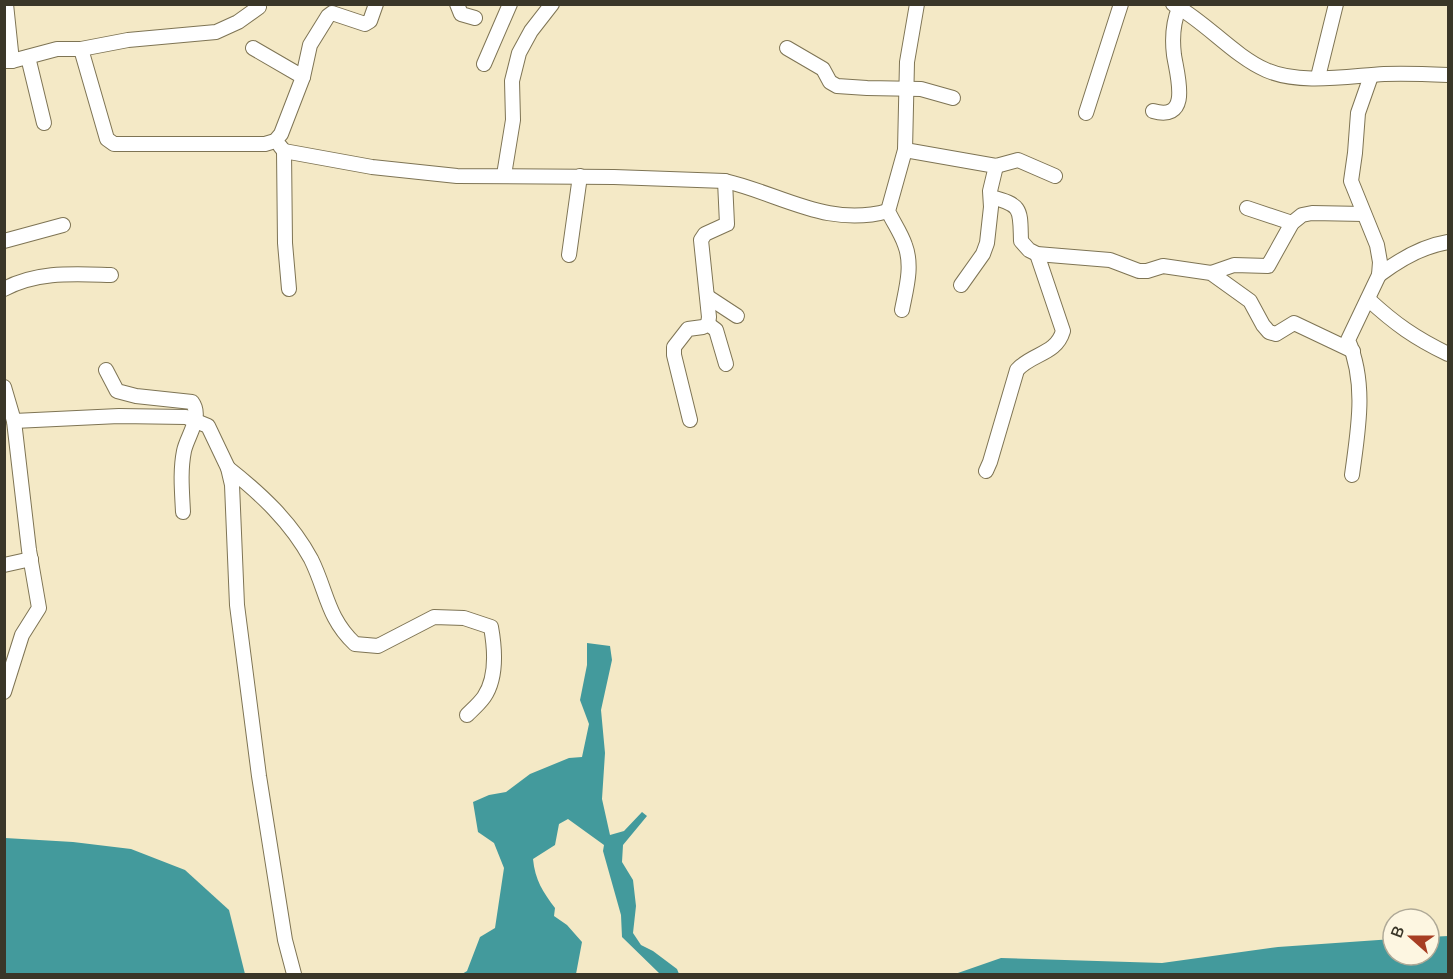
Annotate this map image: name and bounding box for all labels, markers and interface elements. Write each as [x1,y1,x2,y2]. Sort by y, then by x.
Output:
north arrow [1381,907,1441,967]
text: B [1386,923,1410,941]

